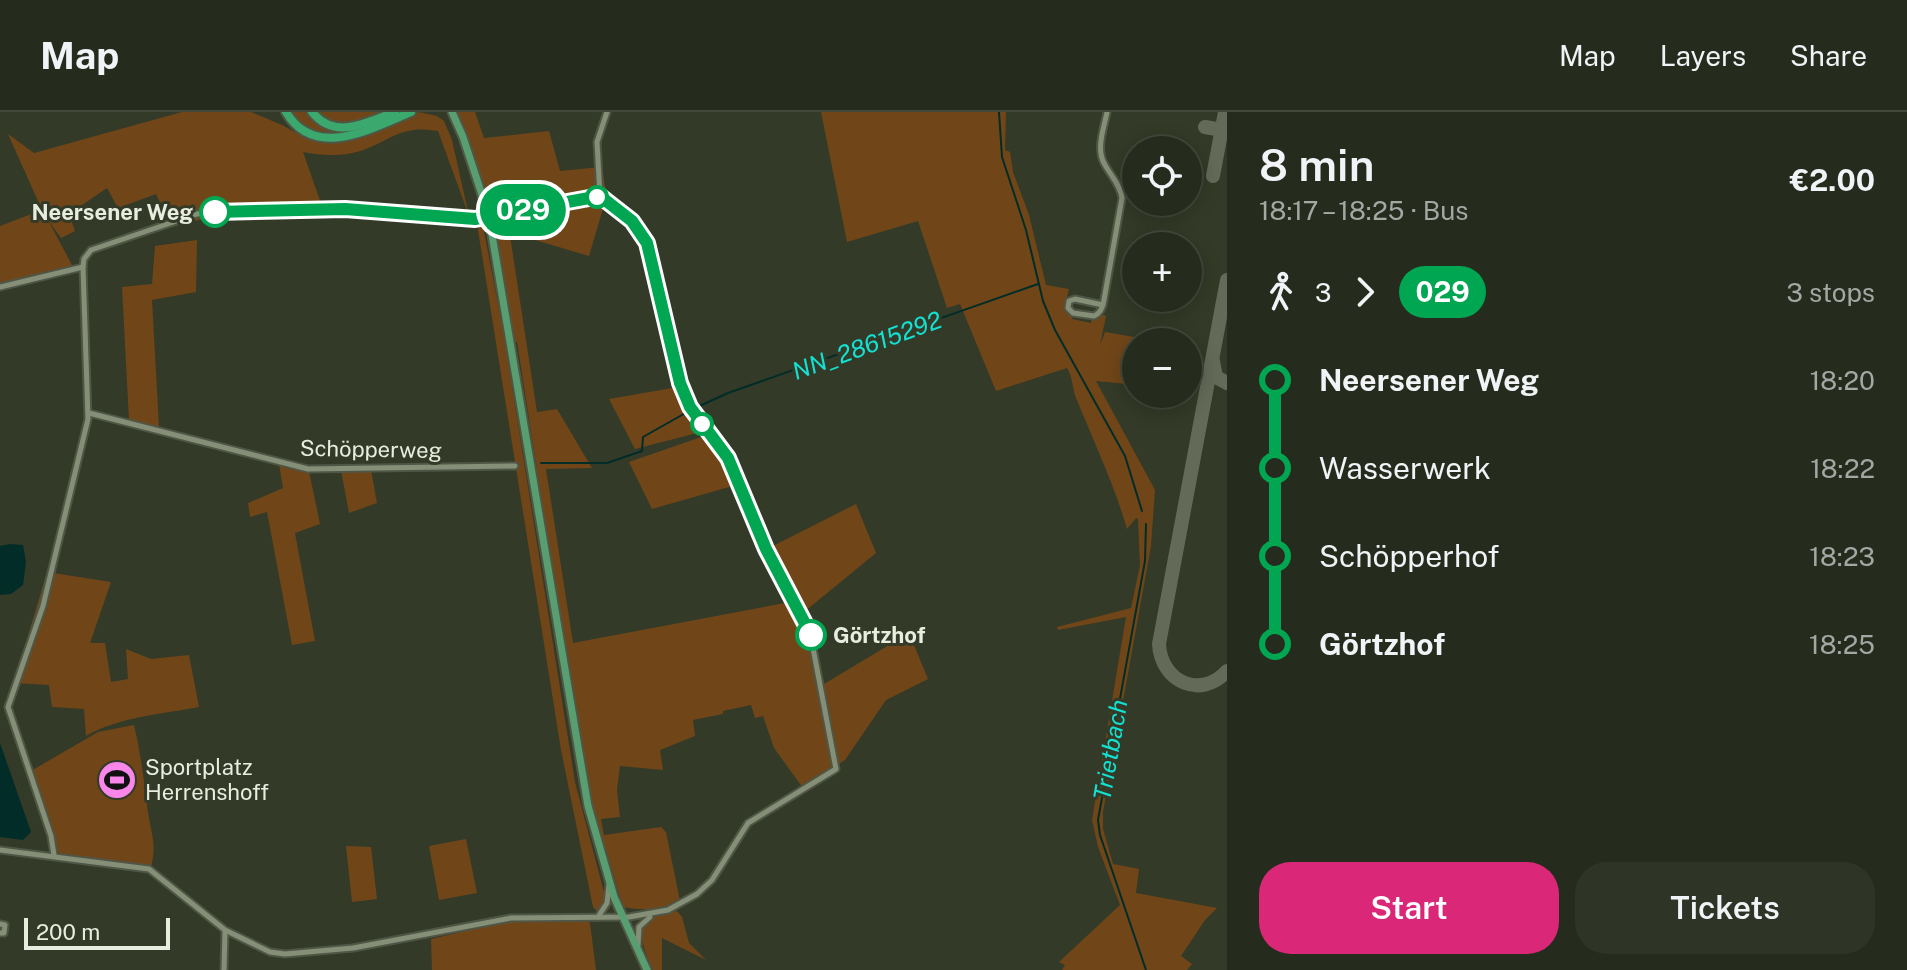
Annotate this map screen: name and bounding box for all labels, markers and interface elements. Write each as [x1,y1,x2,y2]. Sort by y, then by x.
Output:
text: Map [40,33,119,78]
text: Map [1559,39,1616,72]
text: Layers [1660,39,1746,72]
text: Share [1790,39,1867,72]
map controls [1122,136,1202,408]
button: locate [1122,136,1202,216]
text: 8 min [1259,139,1374,191]
text: €2.00 [1790,162,1875,198]
line badge: 029 [477,184,569,236]
unlabelled marker [586,186,608,208]
text: 029 [496,193,550,226]
text: 18:17 – 18:25 · Bus [1259,195,1468,226]
marker: Neersener Weg [200,197,230,227]
place label: Neersener Weg [32,199,193,225]
button: + [1122,232,1202,312]
icon: walk [1259,270,1303,314]
icon: forward [1343,270,1387,314]
text: 029 [1415,275,1470,308]
text: 3 [1315,277,1331,308]
text: 3 stops [1786,277,1875,308]
water label: NN_28615292 [788,305,945,385]
button: − [1122,328,1202,408]
text: Neersener Weg [1319,362,1539,398]
text: 18:20 [1810,365,1875,396]
unlabelled marker [691,413,713,435]
street label: Schöpperweg [300,435,442,463]
text: Wasserwerk [1319,450,1491,486]
text: 18:22 [1810,453,1875,484]
text: Schöpperhof [1319,538,1499,574]
text: 18:23 [1809,541,1875,572]
marker: Görtzhof [796,620,826,650]
place label: Görtzhof [833,622,926,648]
text: Görtzhof [1319,626,1445,662]
text: 18:25 [1809,629,1875,660]
water label: Trietbach [1087,697,1133,802]
place label: Sportplatz Herrenshoff [145,754,269,805]
sports icon: Sportplatz Herrenshoff [96,759,138,801]
button: Start [1259,862,1559,954]
button: Tickets [1575,862,1875,954]
scale bar [24,914,170,950]
text: 200 m [36,919,100,945]

